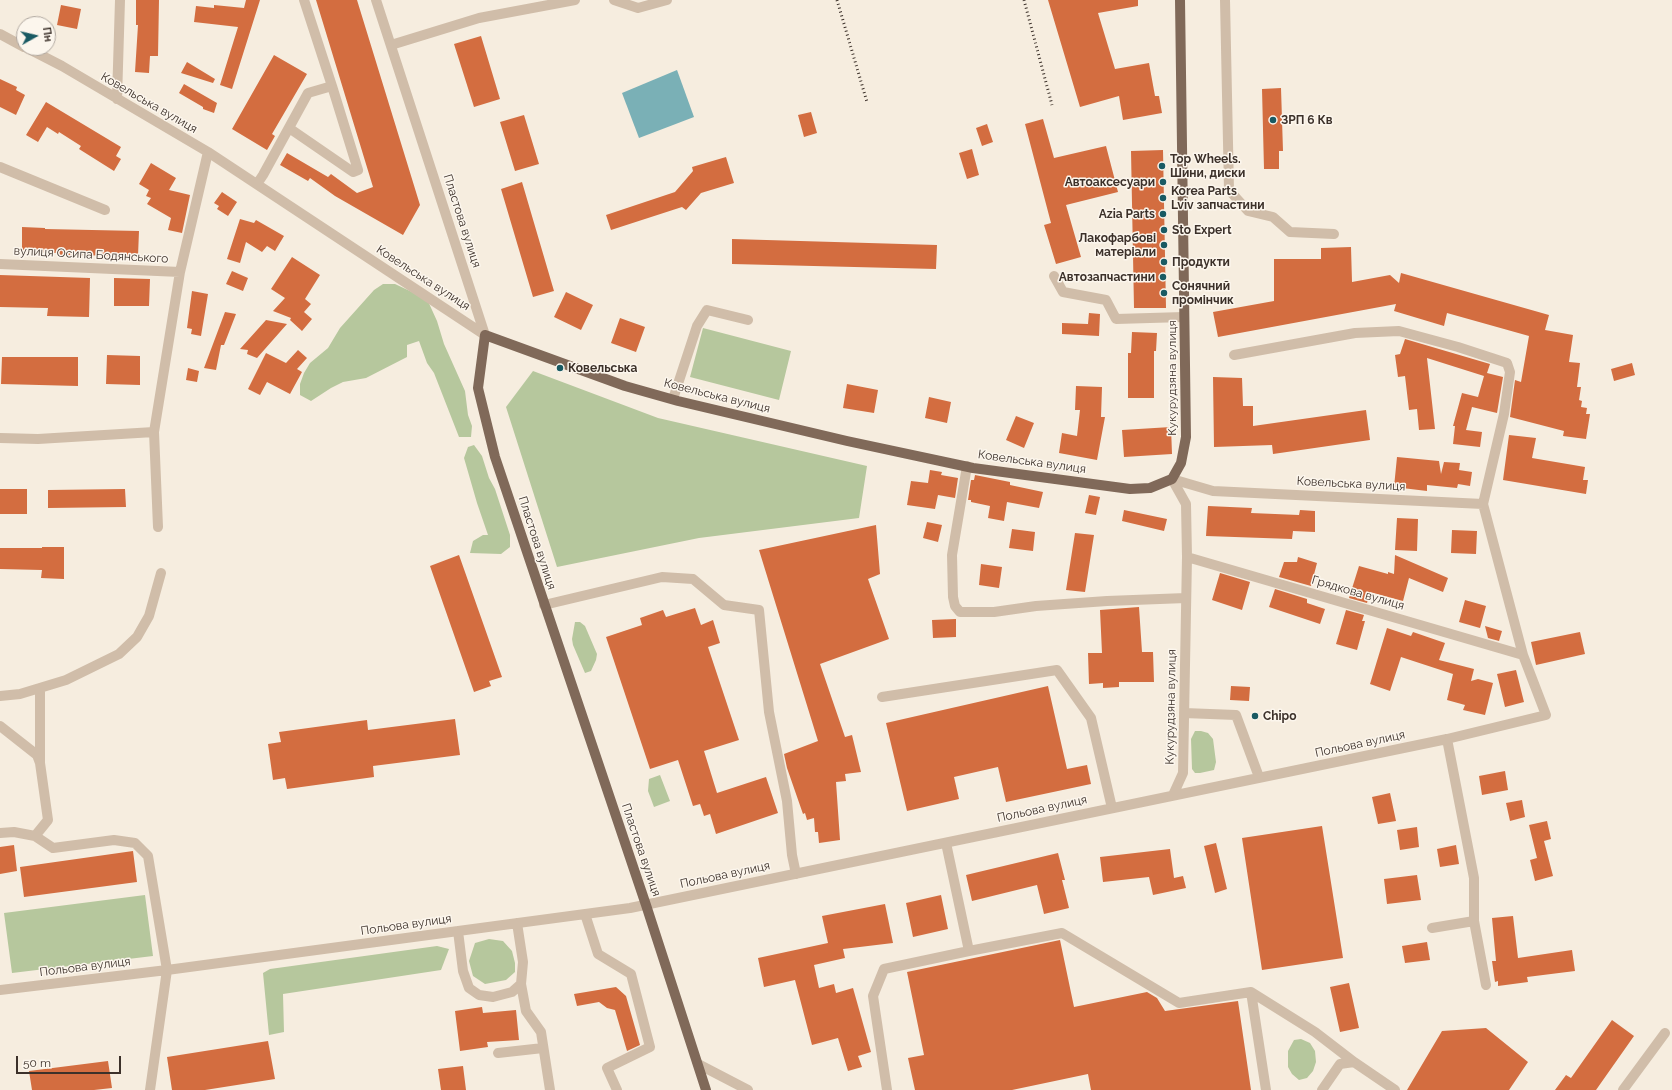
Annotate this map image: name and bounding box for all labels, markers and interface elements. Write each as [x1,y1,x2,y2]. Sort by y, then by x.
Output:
north arrow [16,16,56,56]
text: Пн [40,26,55,43]
street label: Ковельська вулиця [98,70,200,136]
place label: ЗРП 6 Кв [1281,113,1333,127]
marker: ЗРП 6 Кв [1268,115,1278,125]
place label: Top Wheels. Шини, диски [1170,152,1245,180]
marker: Top Wheels. Шини, диски [1157,161,1167,171]
street label: Пластова вулиця [440,172,484,270]
place label: Автоаксесуари [1065,175,1155,189]
marker: Автоаксесуари [1158,177,1168,187]
place label: Korea Parts Lviv запчастини [1171,184,1265,212]
marker: Korea Parts Lviv запчастини [1158,193,1168,203]
place label: Azia Parts [1099,207,1155,221]
marker: Azia Parts [1158,209,1168,219]
place label: Sto Expert [1172,223,1232,237]
marker: Sto Expert [1159,225,1169,235]
place label: Лакофарбові матеріали [1078,231,1156,259]
marker: Лакофарбові матеріали [1159,240,1169,250]
street label: Ковельська вулиця [373,242,473,314]
street label: вулиця Осипа Бодянського [13,244,169,266]
place label: Продукти [1172,255,1230,269]
marker: Продукти [1159,257,1169,267]
place label: Автозапчастини [1059,270,1155,284]
marker: Автозапчастини [1158,272,1168,282]
place label: Сонячний промінчик [1172,279,1234,307]
marker: Сонячний промінчик [1159,288,1169,298]
street label: Кукурудзяна вулиця [1165,320,1179,436]
place label: Ковельська [568,361,637,375]
marker: Ковельська [555,363,565,373]
street label: Ковельська вулиця [662,376,772,416]
street label: Ковельська вулиця [977,447,1087,477]
street label: Ковельська вулиця [1296,474,1406,494]
street label: Пластова вулиця [515,494,559,592]
street label: Грядкова вулиця [1310,573,1406,613]
street label: Кукурудзяна вулиця [1163,649,1179,765]
place label: Chipo [1263,709,1296,723]
marker: Chipo [1250,711,1260,721]
street label: Польова вулиця [1314,727,1406,761]
street label: Польова вулиця [996,792,1088,826]
street label: Пластова вулиця [618,802,664,898]
street label: Польова вулиця [679,858,771,892]
street label: Польова вулиця [360,911,452,939]
street label: Польова вулиця [39,954,131,980]
scale bar [18,1048,123,1074]
text: 50 m [23,1056,51,1070]

